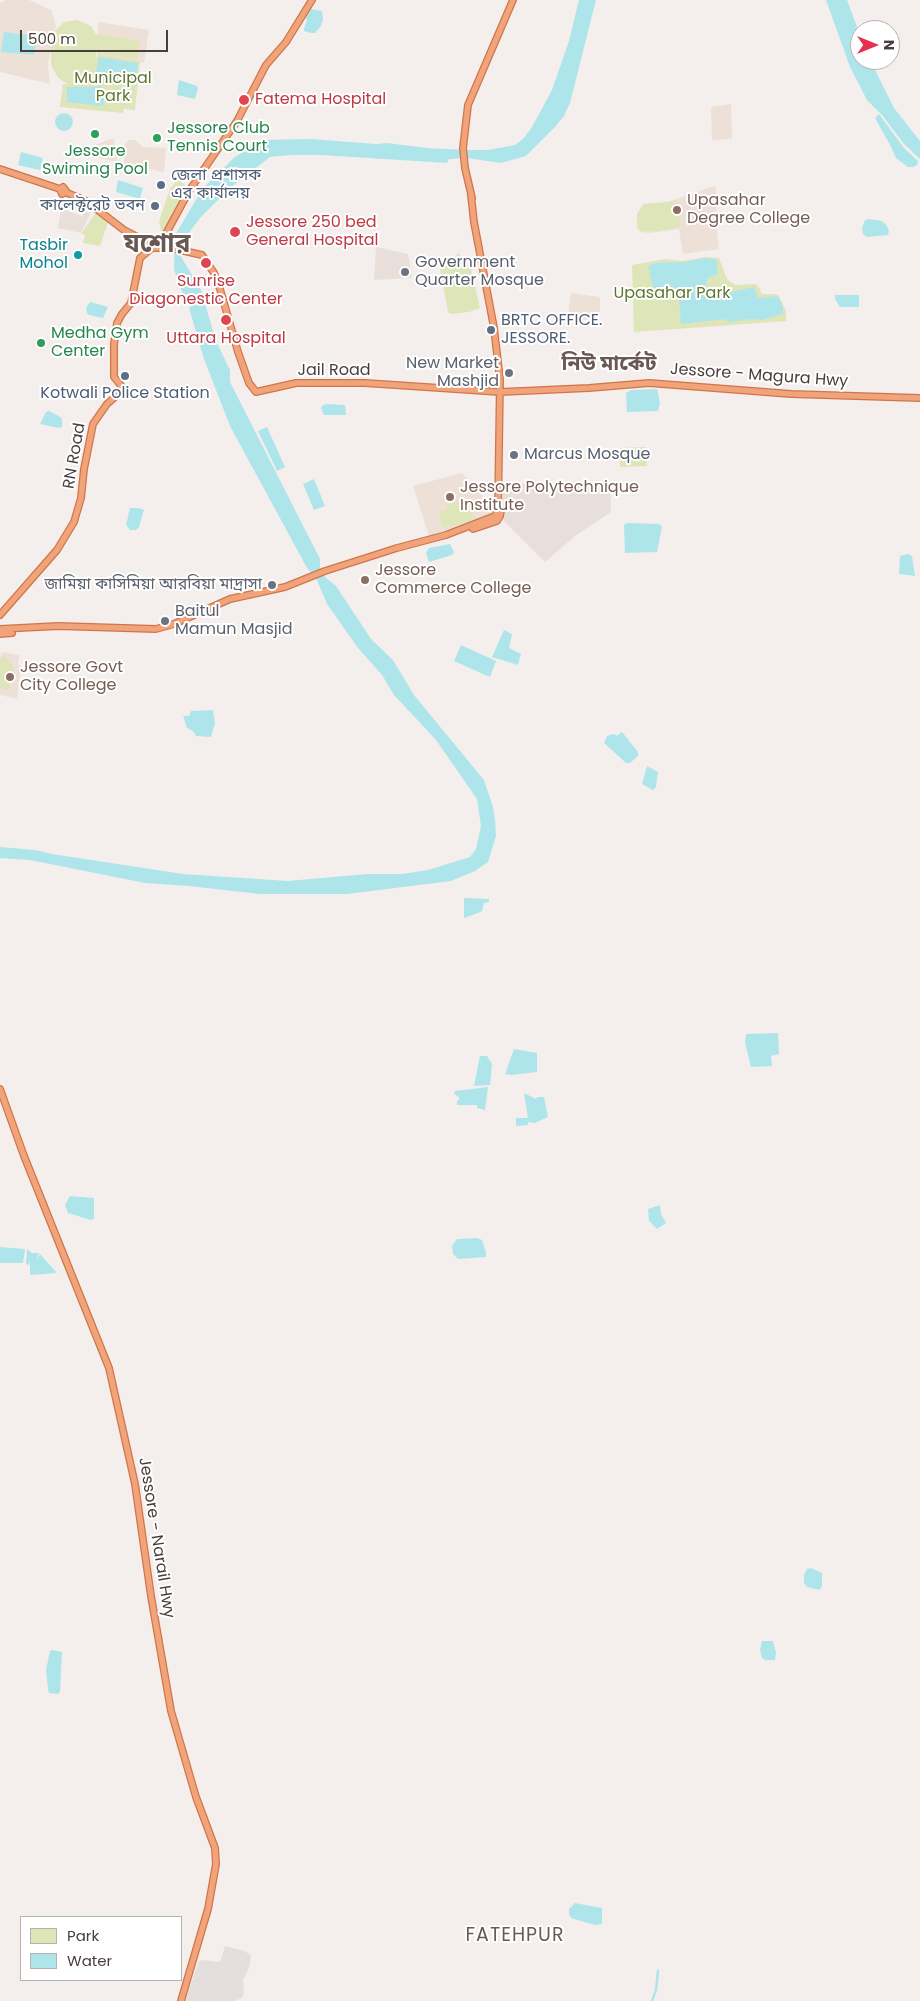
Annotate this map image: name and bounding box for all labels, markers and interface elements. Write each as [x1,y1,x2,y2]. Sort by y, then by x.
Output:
scale bar [22,20,170,52]
north arrow [850,20,900,70]
text: 500 m [28,28,76,49]
text: N [879,40,899,50]
park label: Municipal Park [74,69,152,107]
place label: Fatema Hospital [255,90,386,110]
marker: Fatema Hospital [237,93,251,107]
place label: Jessore Club Tennis Court [167,119,270,157]
marker: Jessore Swiming Pool [89,128,101,140]
marker: Jessore Club Tennis Court [151,132,163,144]
place label: Jessore Swiming Pool [42,142,148,180]
place label: জেলা প্রশাসক এর কার্যালয় [171,166,261,204]
marker: জেলা প্রশাসক এর কার্যালয় [155,179,167,191]
place label: Upasahar Degree College [687,191,810,229]
place label: কালেক্টরেট ভবন [40,196,145,216]
marker: কালেক্টরেট ভবন [149,200,161,212]
marker: Upasahar Degree College [671,204,683,216]
place label: Jessore 250 bed General Hospital [246,213,379,251]
marker: Jessore 250 bed General Hospital [228,225,242,239]
district label: যশোর [124,229,190,261]
place label: Tasbir Mohol [19,236,68,274]
marker: Tasbir Mohol [72,249,84,261]
place label: Government Quarter Mosque [415,253,544,291]
marker: Sunrise Diagonestic Center [199,256,213,270]
marker: Government Quarter Mosque [399,266,411,278]
place label: Sunrise Diagonestic Center [129,272,283,310]
park label: Upasahar Park [613,284,731,304]
place label: BRTC OFFICE. JESSORE. [501,311,602,349]
marker: Uttara Hospital [219,313,233,327]
place label: Medha Gym Center [51,324,149,362]
marker: BRTC OFFICE. JESSORE. [485,324,497,336]
place label: Uttara Hospital [166,329,286,349]
marker: Medha Gym Center [35,337,47,349]
district label: নিউ মার্কেট [562,352,656,378]
place label: New Market Mashjid [406,354,499,392]
street label: Jessore - Magura Hwy [669,360,849,392]
street label: Jail Road [297,361,371,381]
marker: New Market Mashjid [503,367,515,379]
marker: Kotwali Police Station [119,370,131,382]
place label: Kotwali Police Station [40,384,210,404]
street label: RN Road [60,421,90,491]
place label: Marcus Mosque [524,445,650,465]
marker: Marcus Mosque [508,449,520,461]
place label: Jessore Polytechnique Institute [460,478,639,516]
marker: Jessore Polytechnique Institute [444,491,456,503]
place label: Jessore Commerce College [375,561,531,599]
marker: Jessore Commerce College [359,574,371,586]
place label: জামিয়া কাসিমিয়া আরবিয়া মাদ্রাসা [44,575,262,595]
marker: জামিয়া কাসিমিয়া আরবিয়া মাদ্রাসা [266,579,278,591]
place label: Baitul Mamun Masjid [175,602,292,640]
marker: Baitul Mamun Masjid [159,615,171,627]
place label: Jessore Govt City College [20,658,123,696]
marker: Jessore Govt City College [4,671,16,683]
street label: Jessore - Narail Hwy [134,1456,178,1620]
legend [20,1916,182,1981]
text: Park [67,1925,99,1946]
district label: FATEHPUR [465,1925,565,1947]
text: Water [67,1950,112,1971]

